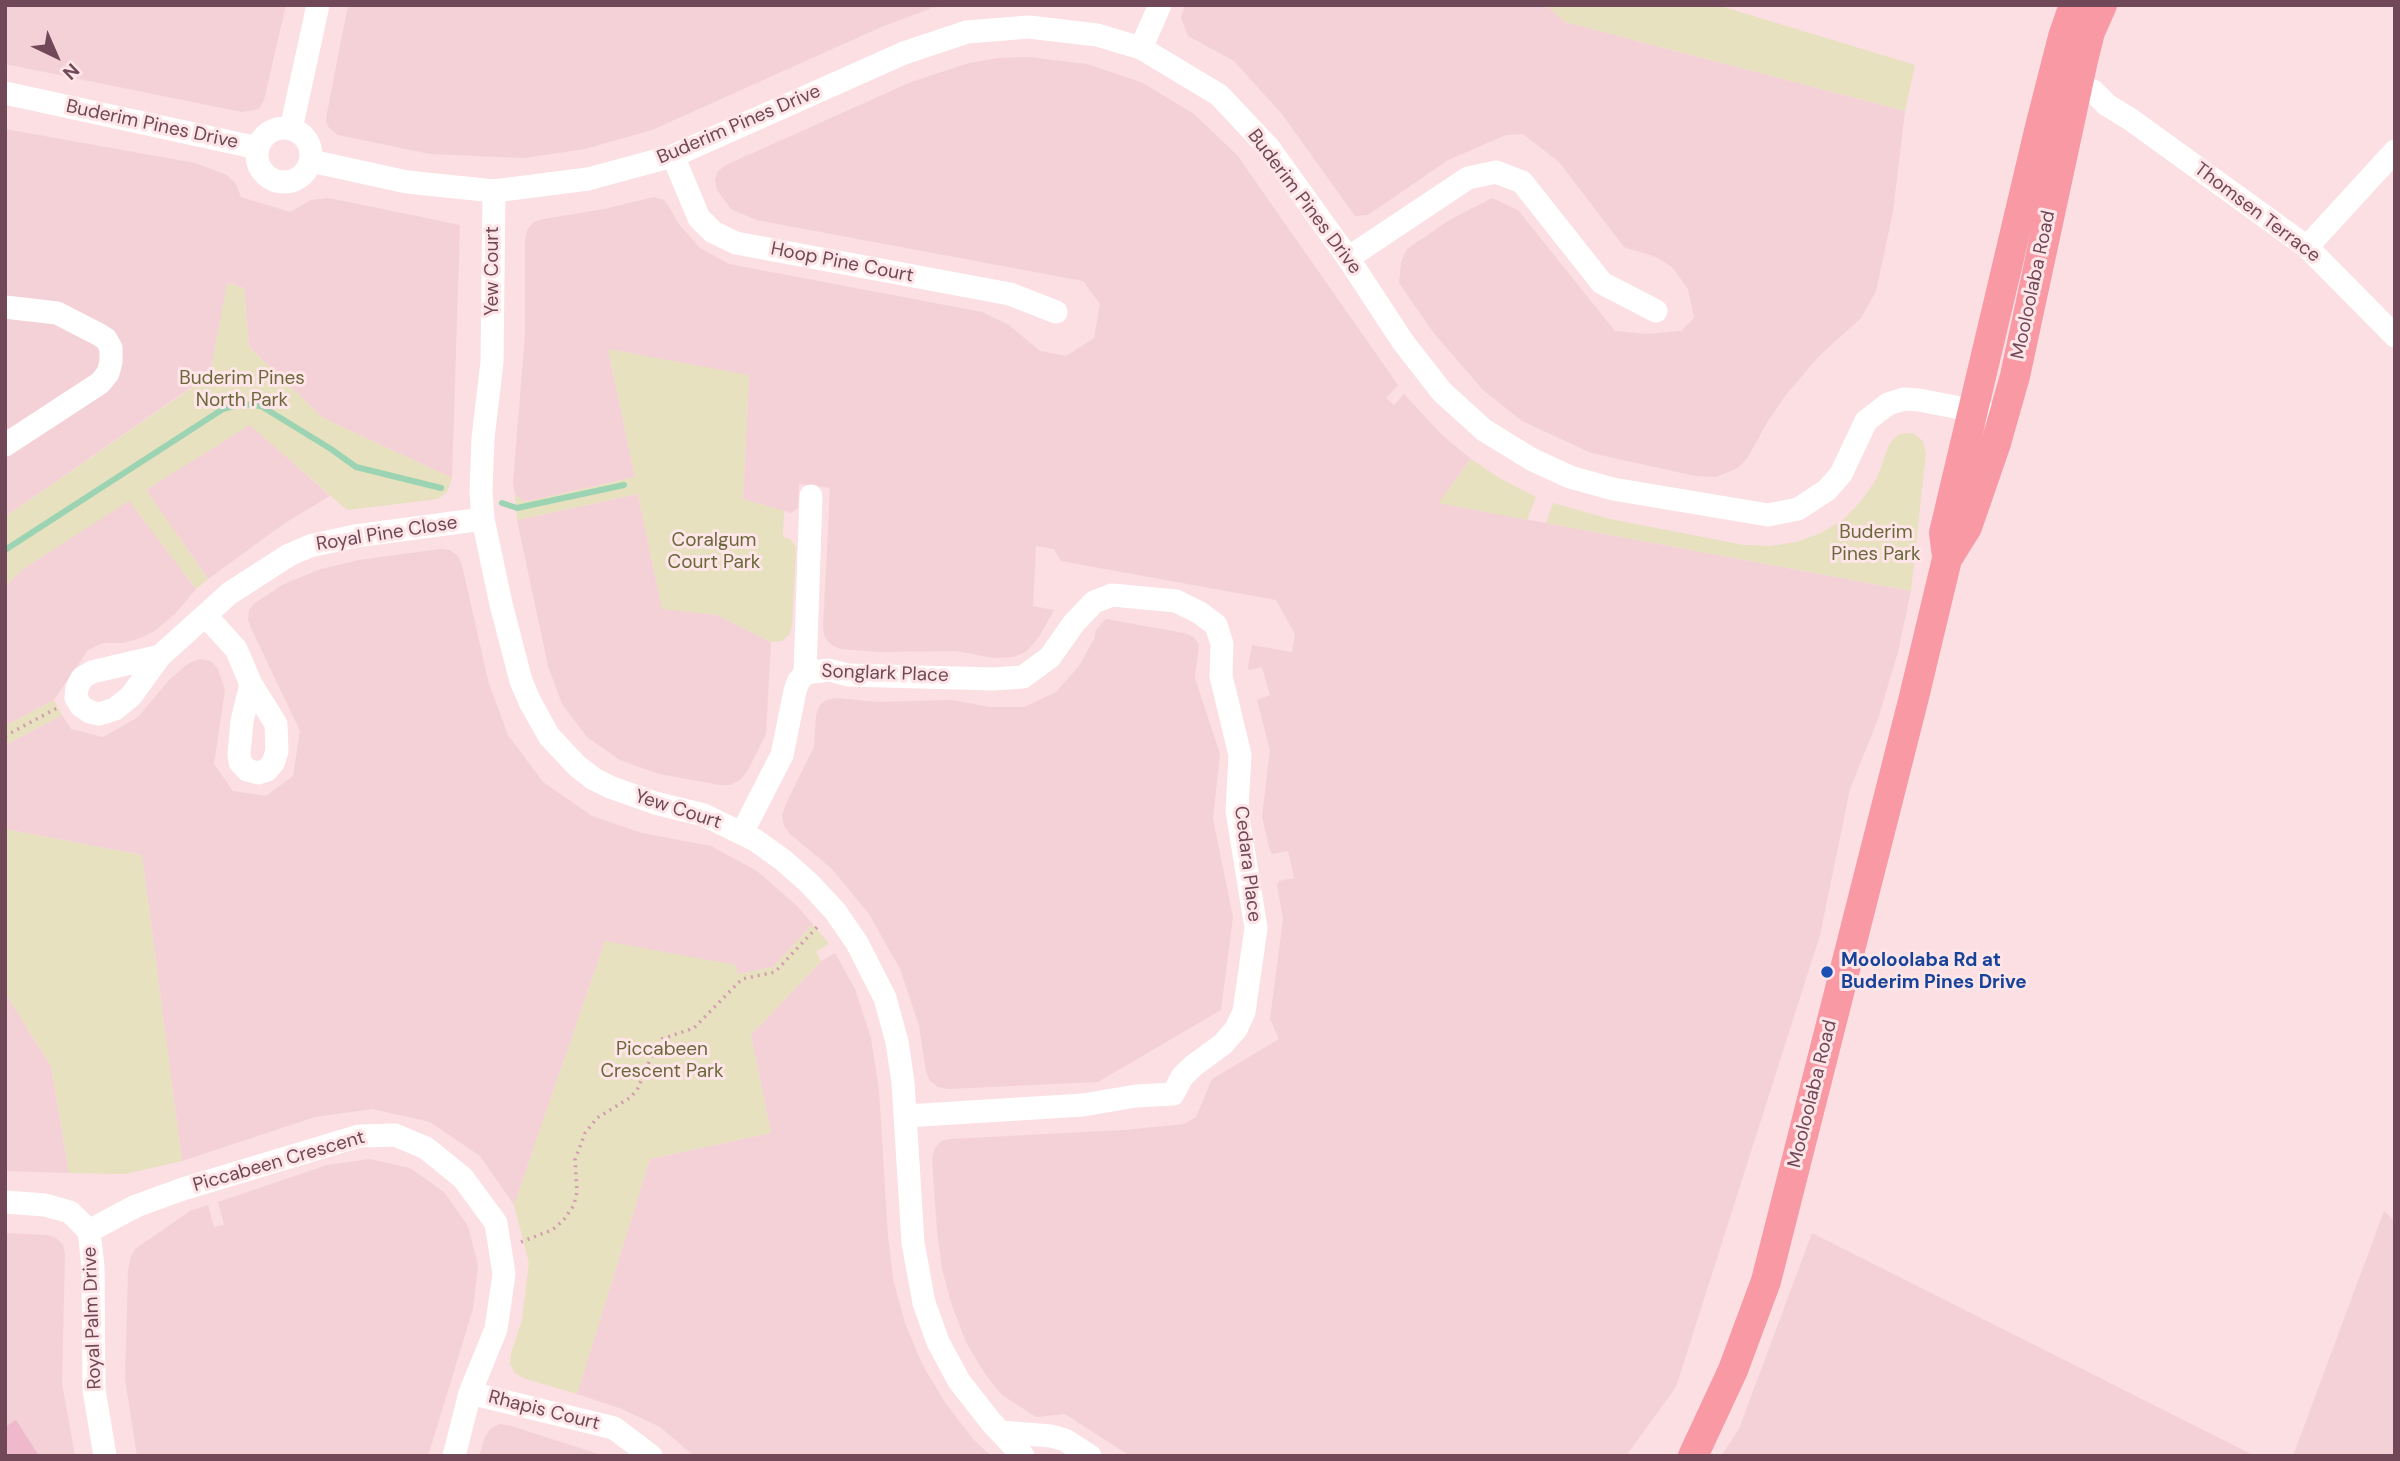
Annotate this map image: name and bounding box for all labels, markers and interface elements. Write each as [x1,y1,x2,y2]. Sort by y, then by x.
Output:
north arrow [21,21,91,91]
text: N [57,58,85,85]
street label: Buderim Pines Drive [654,80,824,170]
street label: Buderim Pines Drive [64,96,240,154]
street label: Buderim Pines Drive [1242,125,1366,279]
street label: Thomsen Terrace [2189,158,2325,268]
street label: Mooloolaba Road [2007,209,2061,361]
street label: Yew Court [482,226,504,316]
street label: Hoop Pine Court [769,238,915,288]
park label: Buderim Pines North Park [179,368,305,412]
street label: Royal Pine Close [315,512,459,556]
park label: Buderim Pines Park [1831,522,1921,566]
park label: Coralgum Court Park [668,530,760,574]
street label: Songlark Place [821,660,949,688]
street label: Yew Court [632,785,724,835]
street label: Cedara Place [1229,805,1265,923]
place label: Mooloolaba Rd at Buderim Pines Drive [1841,950,2027,994]
marker: Mooloolaba Rd at Buderim Pines Drive [1819,964,1835,980]
street label: Mooloolaba Road [1784,1018,1842,1170]
park label: Piccabeen Crescent Park [600,1039,724,1083]
street label: Piccabeen Crescent [190,1127,368,1197]
street label: Royal Palm Drive [79,1246,107,1390]
street label: Rhapis Court [486,1386,602,1436]

